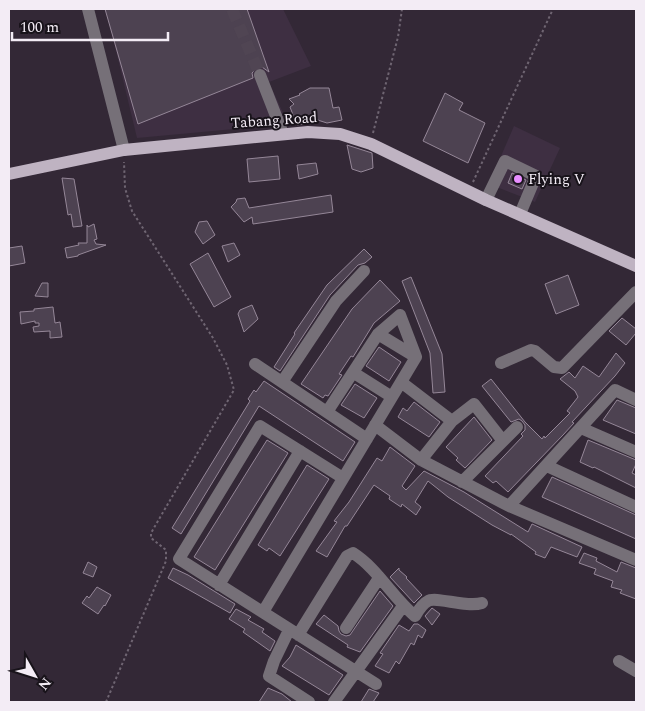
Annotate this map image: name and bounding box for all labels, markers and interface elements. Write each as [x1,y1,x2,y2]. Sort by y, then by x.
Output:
scale bar [12,10,169,42]
text: 100 m [20,16,59,39]
street label: Tabang Road [230,106,318,135]
place label: Flying V [528,168,585,191]
marker: Flying V [512,173,524,185]
north arrow [10,651,60,701]
text: N [33,673,56,695]

